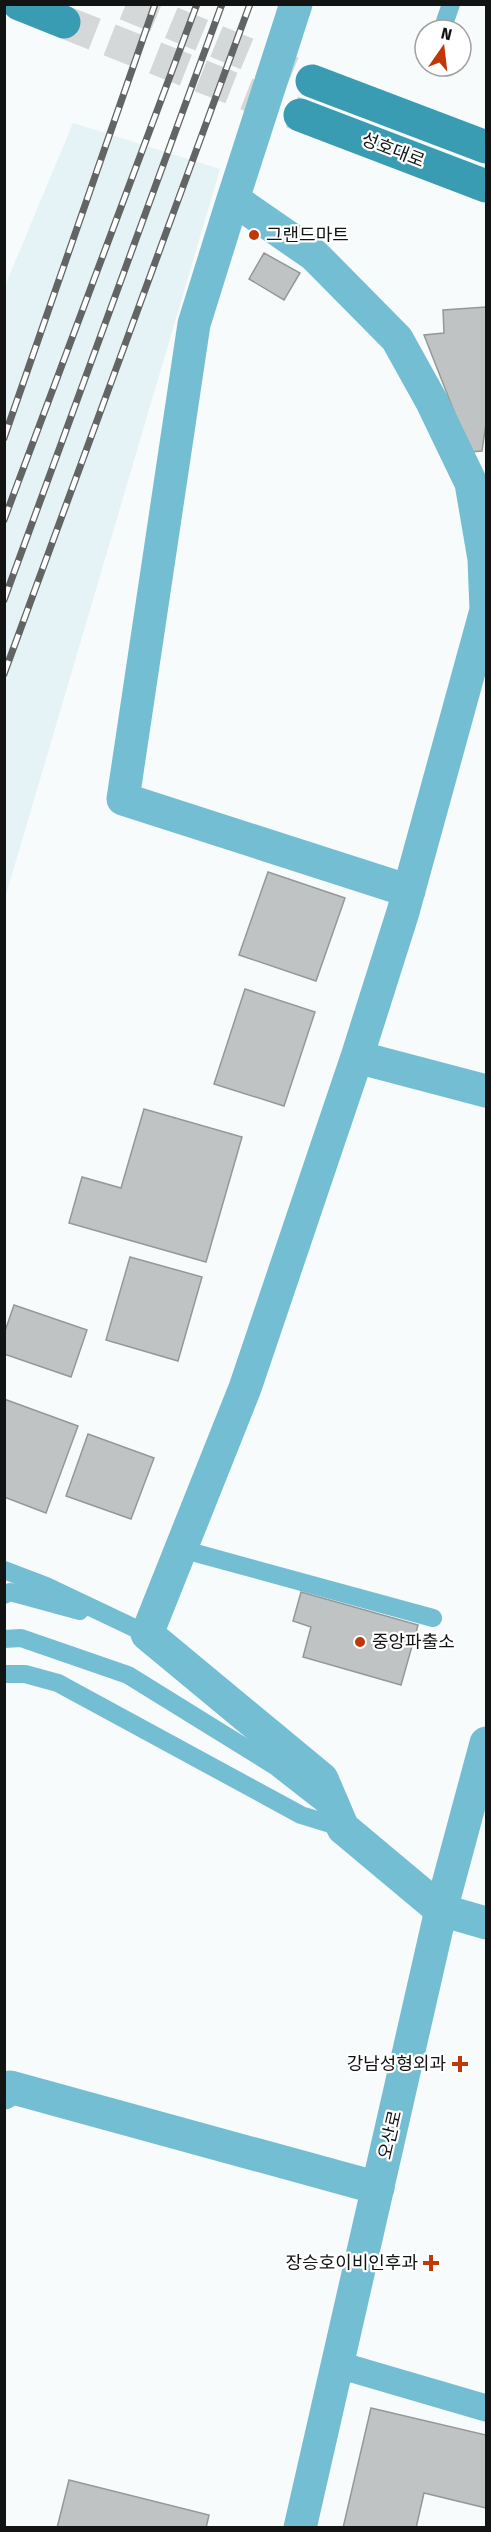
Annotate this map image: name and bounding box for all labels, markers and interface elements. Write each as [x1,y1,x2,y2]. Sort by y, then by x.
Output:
north arrow [413,18,473,78]
text: N [439,23,454,44]
street label: 성호대로 [358,128,428,172]
place label: 그랜드마트 [266,224,349,246]
marker: 그랜드마트 [247,228,261,242]
place label: 중앙파출소 [372,1631,455,1653]
marker: 중앙파출소 [353,1635,367,1649]
place label: 강남성형외과 [347,2053,446,2075]
marker: 강남성형외과 [451,2055,469,2073]
street label: 오산로 [374,2108,406,2162]
place label: 장승호이비인후과 [286,2252,418,2274]
marker: 장승호이비인후과 [422,2254,440,2272]

